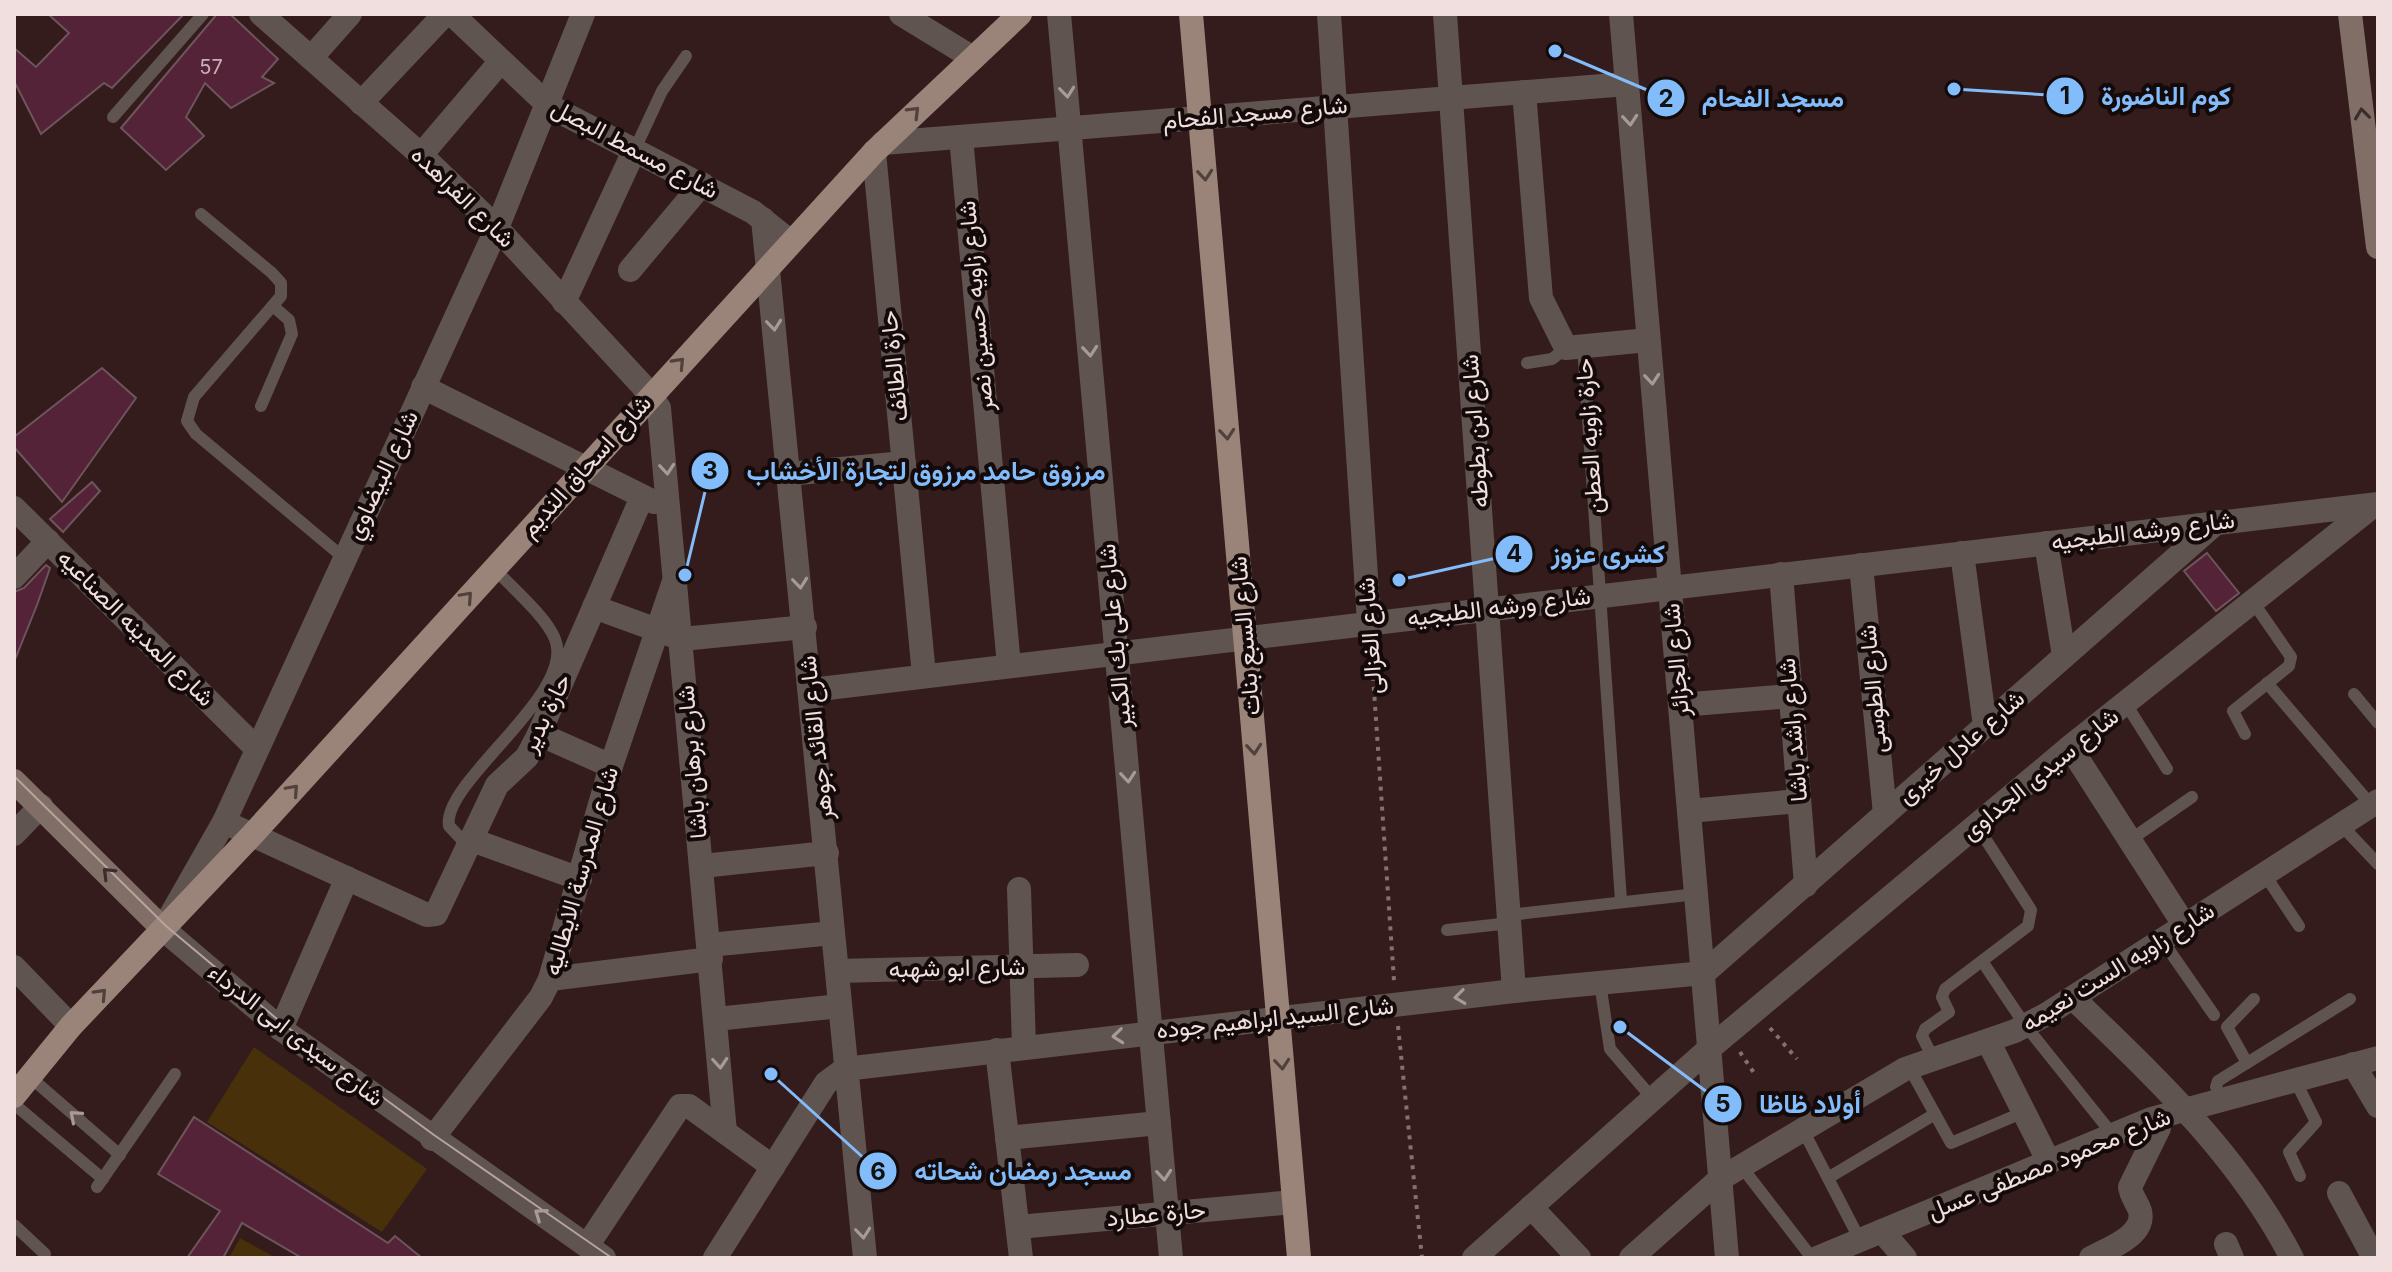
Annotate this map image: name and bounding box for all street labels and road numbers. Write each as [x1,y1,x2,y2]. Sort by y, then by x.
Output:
street label: شارع مسجد الفحام [1161,90,1349,137]
street label: شارع مسمط البصل [546,92,723,206]
street label: شارع الفراهده [404,140,521,255]
street label: شارع زاويه حسين نصر [952,199,1001,413]
street label: حارة الطائف [873,309,915,423]
street label: شارع ابن بطوطه [1455,353,1496,509]
street label: حارة زاويه العطن [1569,357,1609,515]
street label: شارع اسحاق النديم [514,389,659,544]
street label: شارع البيضاوي [339,406,429,546]
street label: شارع ورشه الطبجيه [2050,505,2237,558]
street label: شارع على بك الكبير [1092,542,1139,730]
street label: شارع المدينه الصناعيه [50,543,221,714]
street label: شارع السبع بنات [1223,555,1269,717]
street label: شارع الغزالى [1351,577,1390,695]
street label: شارع ورشه الطبجيه [1406,581,1593,634]
street label: شارع الجزائر [1656,602,1697,719]
street label: شارع الطوسى [1852,623,1895,754]
street label: شارع القائد جوهر [792,654,841,823]
street label: شارع راشد باشا [1772,657,1815,803]
street label: حارة بدير [514,669,578,758]
street label: شارع عادل خيرى [1891,683,2032,811]
street label: شارع برهان باشا [670,684,715,840]
street label: شارع سيدى الجداوى [1955,701,2125,847]
street label: شارع المدرسة الايطاليه [537,763,626,979]
street label: شارع زاويه الست نعيمه [2016,896,2221,1039]
street label: شارع ابو شهبه [888,952,1026,985]
street label: شارع سيدى ابى الدرداء [202,957,390,1114]
street label: شارع السيد ابراهيم جوده [1155,991,1395,1046]
street label: شارع محمود مصطفى عسل [1923,1101,2175,1227]
street label: حارة عطارد [1105,1195,1207,1233]

